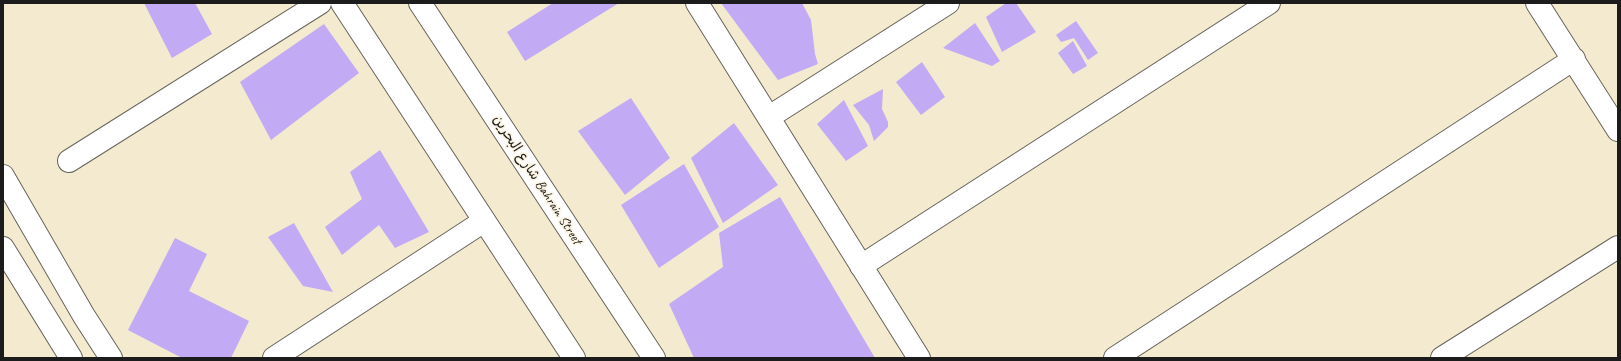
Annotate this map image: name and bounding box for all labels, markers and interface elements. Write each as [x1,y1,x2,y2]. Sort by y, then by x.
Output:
street label: شارع البحرين Bahrain Street [489,112,585,248]

